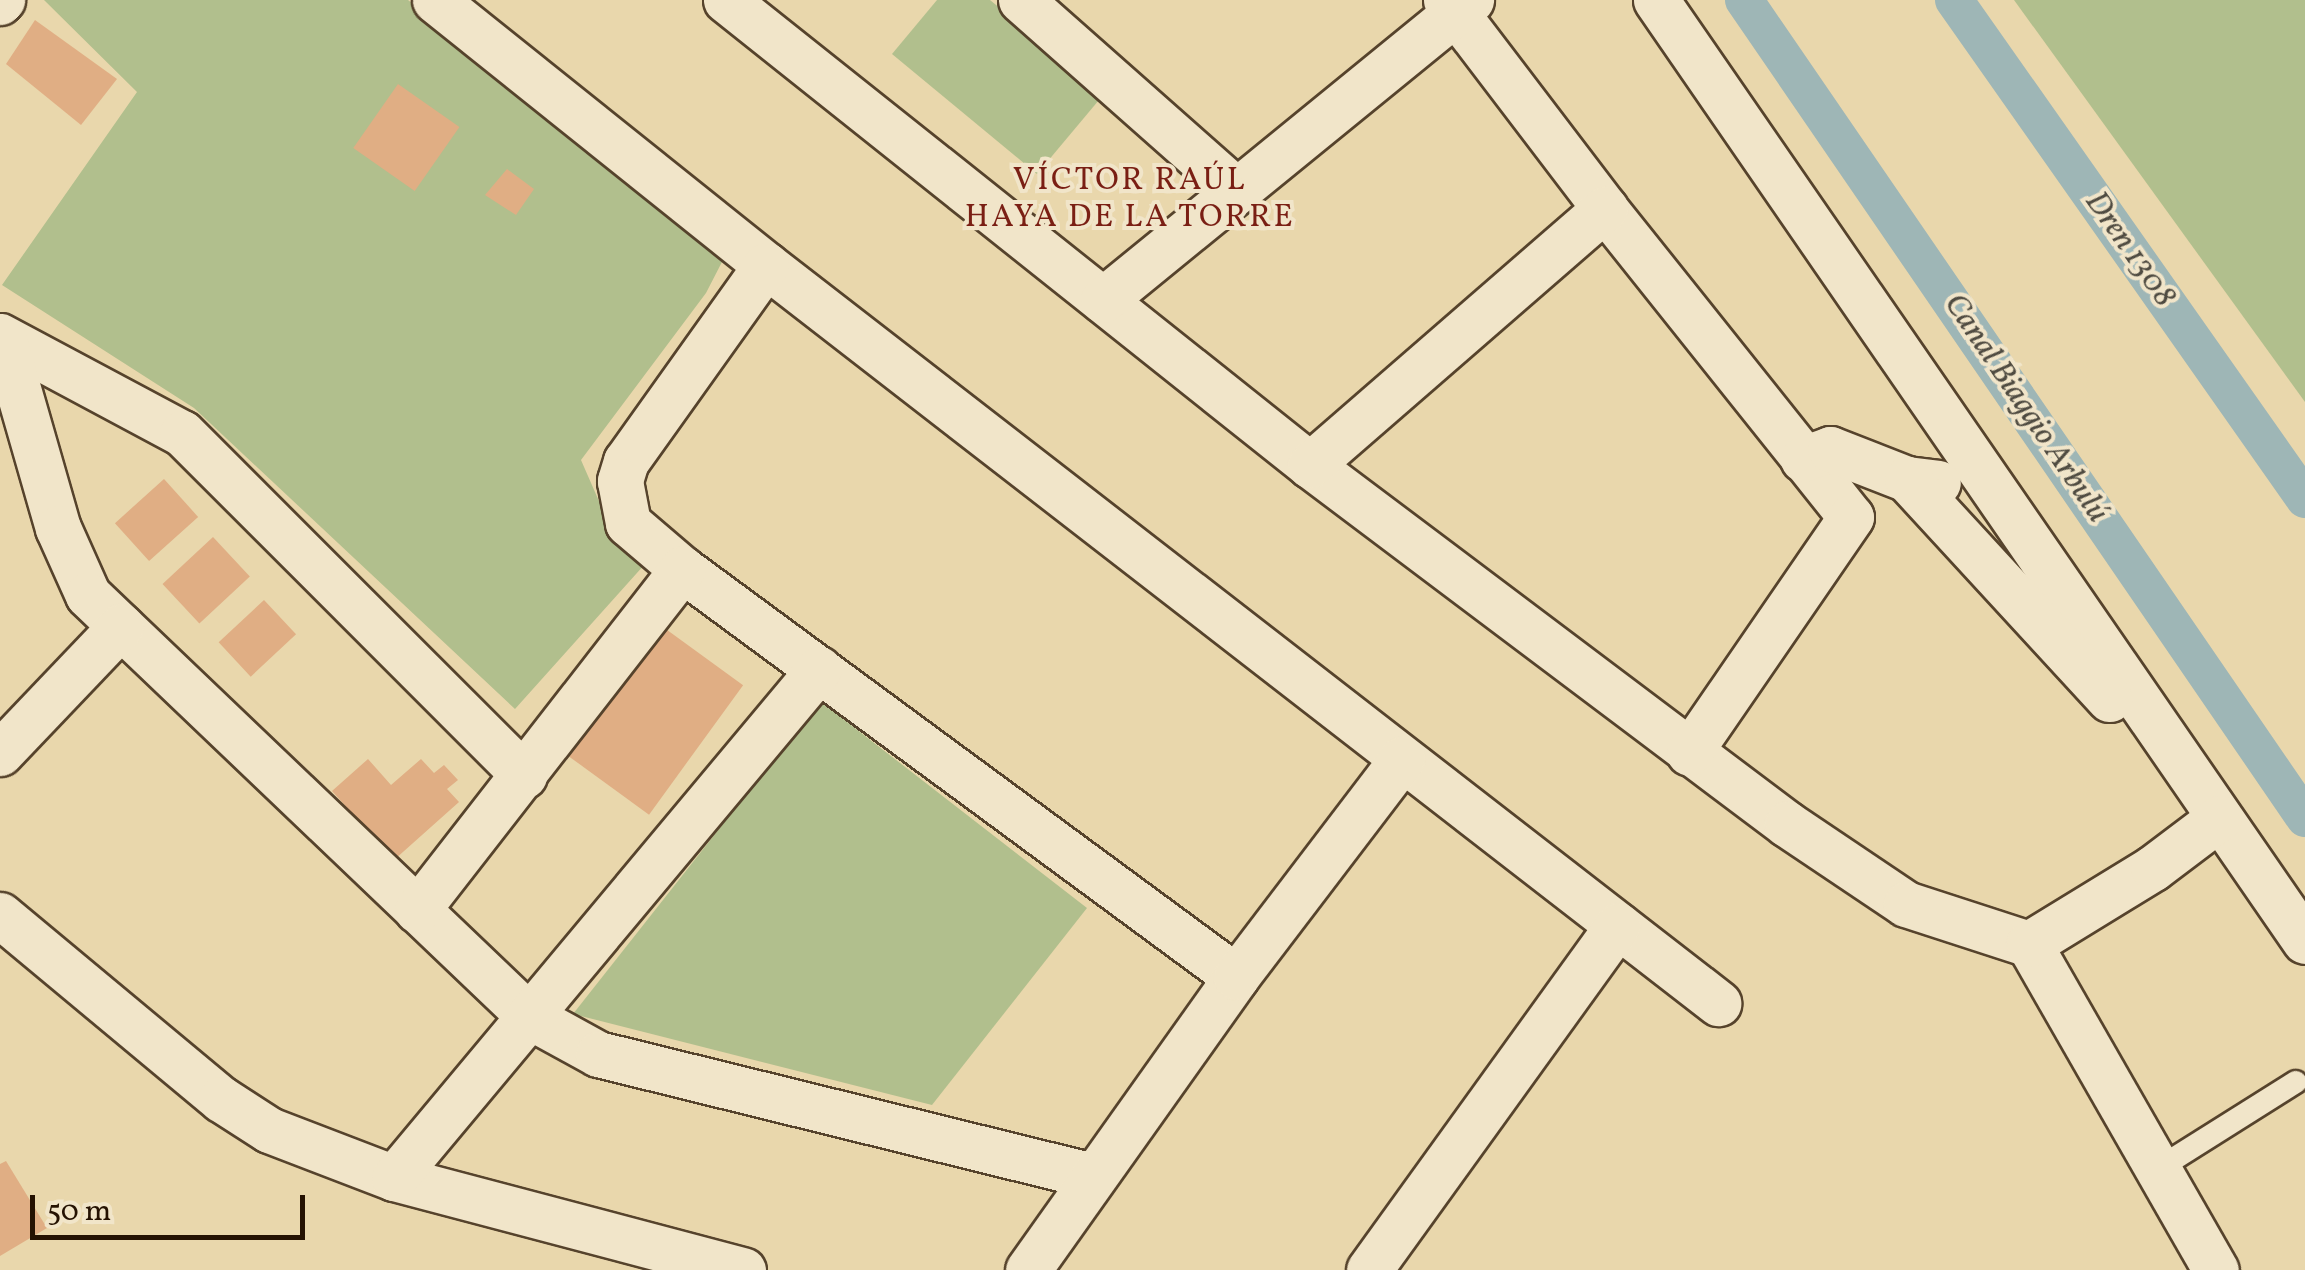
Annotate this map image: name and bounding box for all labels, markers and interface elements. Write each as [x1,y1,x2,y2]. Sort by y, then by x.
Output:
district label: VÍCTOR RAÚL HAYA DE LA TORRE [964,163,1296,238]
water label: Dren 1308 [2075,185,2183,315]
water label: Canal Biaggio Arbulú [1934,287,2116,531]
scale bar [35,1175,310,1237]
text: 50 m [47,1191,111,1233]

